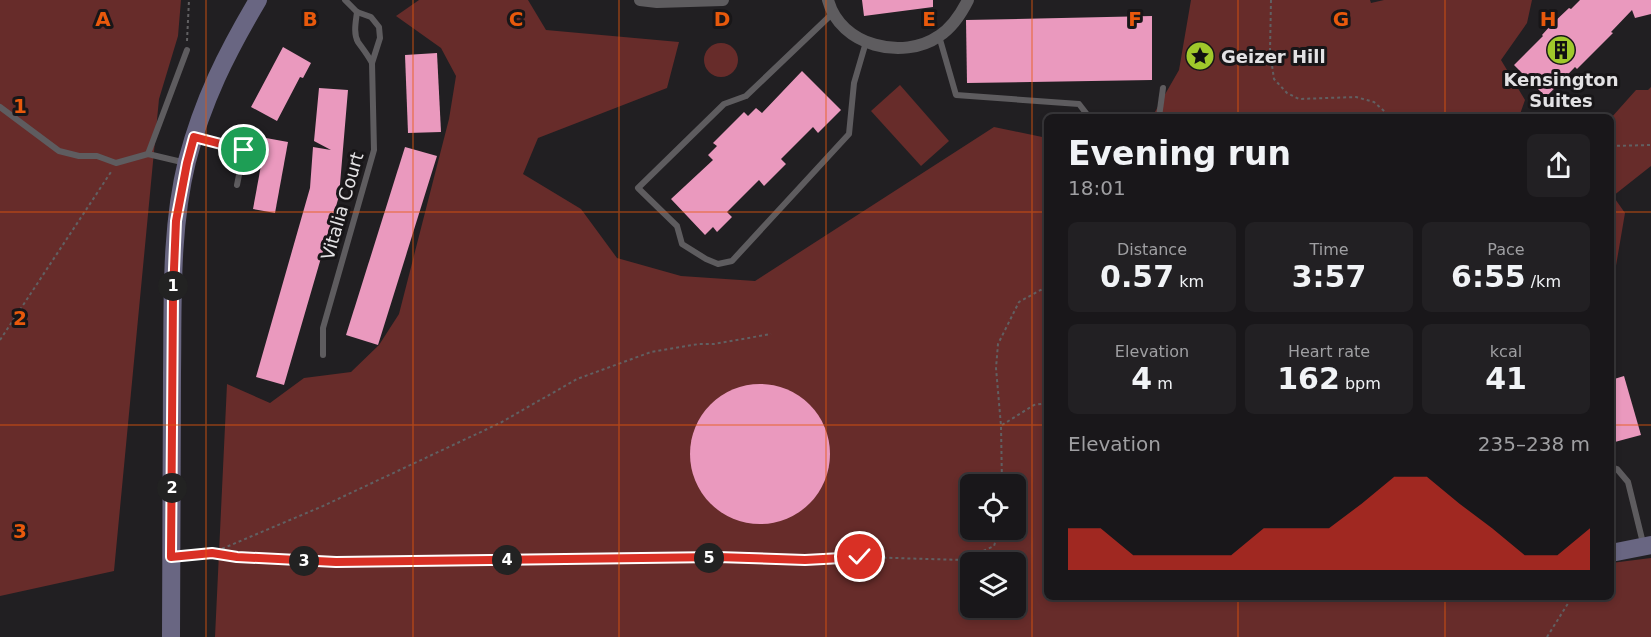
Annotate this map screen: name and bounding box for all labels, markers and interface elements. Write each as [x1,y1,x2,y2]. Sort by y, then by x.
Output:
text: A [95,7,111,31]
text: B [302,7,318,31]
text: C [509,7,523,31]
text: D [714,7,730,31]
text: E [922,7,936,31]
text: F [1128,7,1142,31]
text: G [1333,7,1349,31]
text: H [1540,7,1556,31]
building icon: Kensington Suites [1545,34,1577,66]
place icon: Geizer Hill [1184,40,1216,72]
place label: Geizer Hill [1221,46,1326,67]
place label: Kensington Suites [1503,69,1619,111]
text: 1 [13,94,27,118]
pin [218,124,269,175]
icon: arrive [227,133,260,166]
text: Evening run [1068,134,1291,173]
button: share [1527,134,1590,197]
street label: Vitalia Court [317,150,367,262]
text: 18:01 [1068,176,1126,200]
text: Distance [1117,240,1187,259]
text: Time [1309,240,1349,259]
text: Pace [1487,240,1525,259]
text: 0.57 [1100,259,1174,294]
text: 3:57 [1292,259,1366,294]
text: 6:55 [1451,259,1526,294]
pin: 1 [158,271,188,301]
text: km [1174,272,1204,291]
text: /km [1526,272,1561,291]
text: 1 [167,276,179,295]
text: 2 [13,306,27,330]
text: Elevation [1115,342,1189,361]
text: Heart rate [1288,342,1370,361]
text: kcal [1490,342,1522,361]
text: 4 [1131,361,1152,396]
text: 162 [1277,361,1340,396]
text: 41 [1485,361,1527,396]
text: m [1152,374,1173,393]
text: bpm [1340,374,1381,393]
text: Elevation [1068,432,1161,456]
text: 235–238 m [1478,432,1590,456]
pin: 2 [157,473,187,503]
map controls [960,474,1026,618]
button: locate [960,474,1026,540]
text: 2 [166,478,178,497]
text: 3 [13,519,27,543]
pin [834,531,885,582]
icon: check [843,540,876,573]
pin: 5 [694,543,724,573]
pin: 4 [492,545,522,575]
pin: 3 [289,546,319,576]
text: 5 [703,548,715,567]
text: 4 [501,550,513,569]
text: 3 [298,551,310,570]
button: layers [960,552,1026,618]

